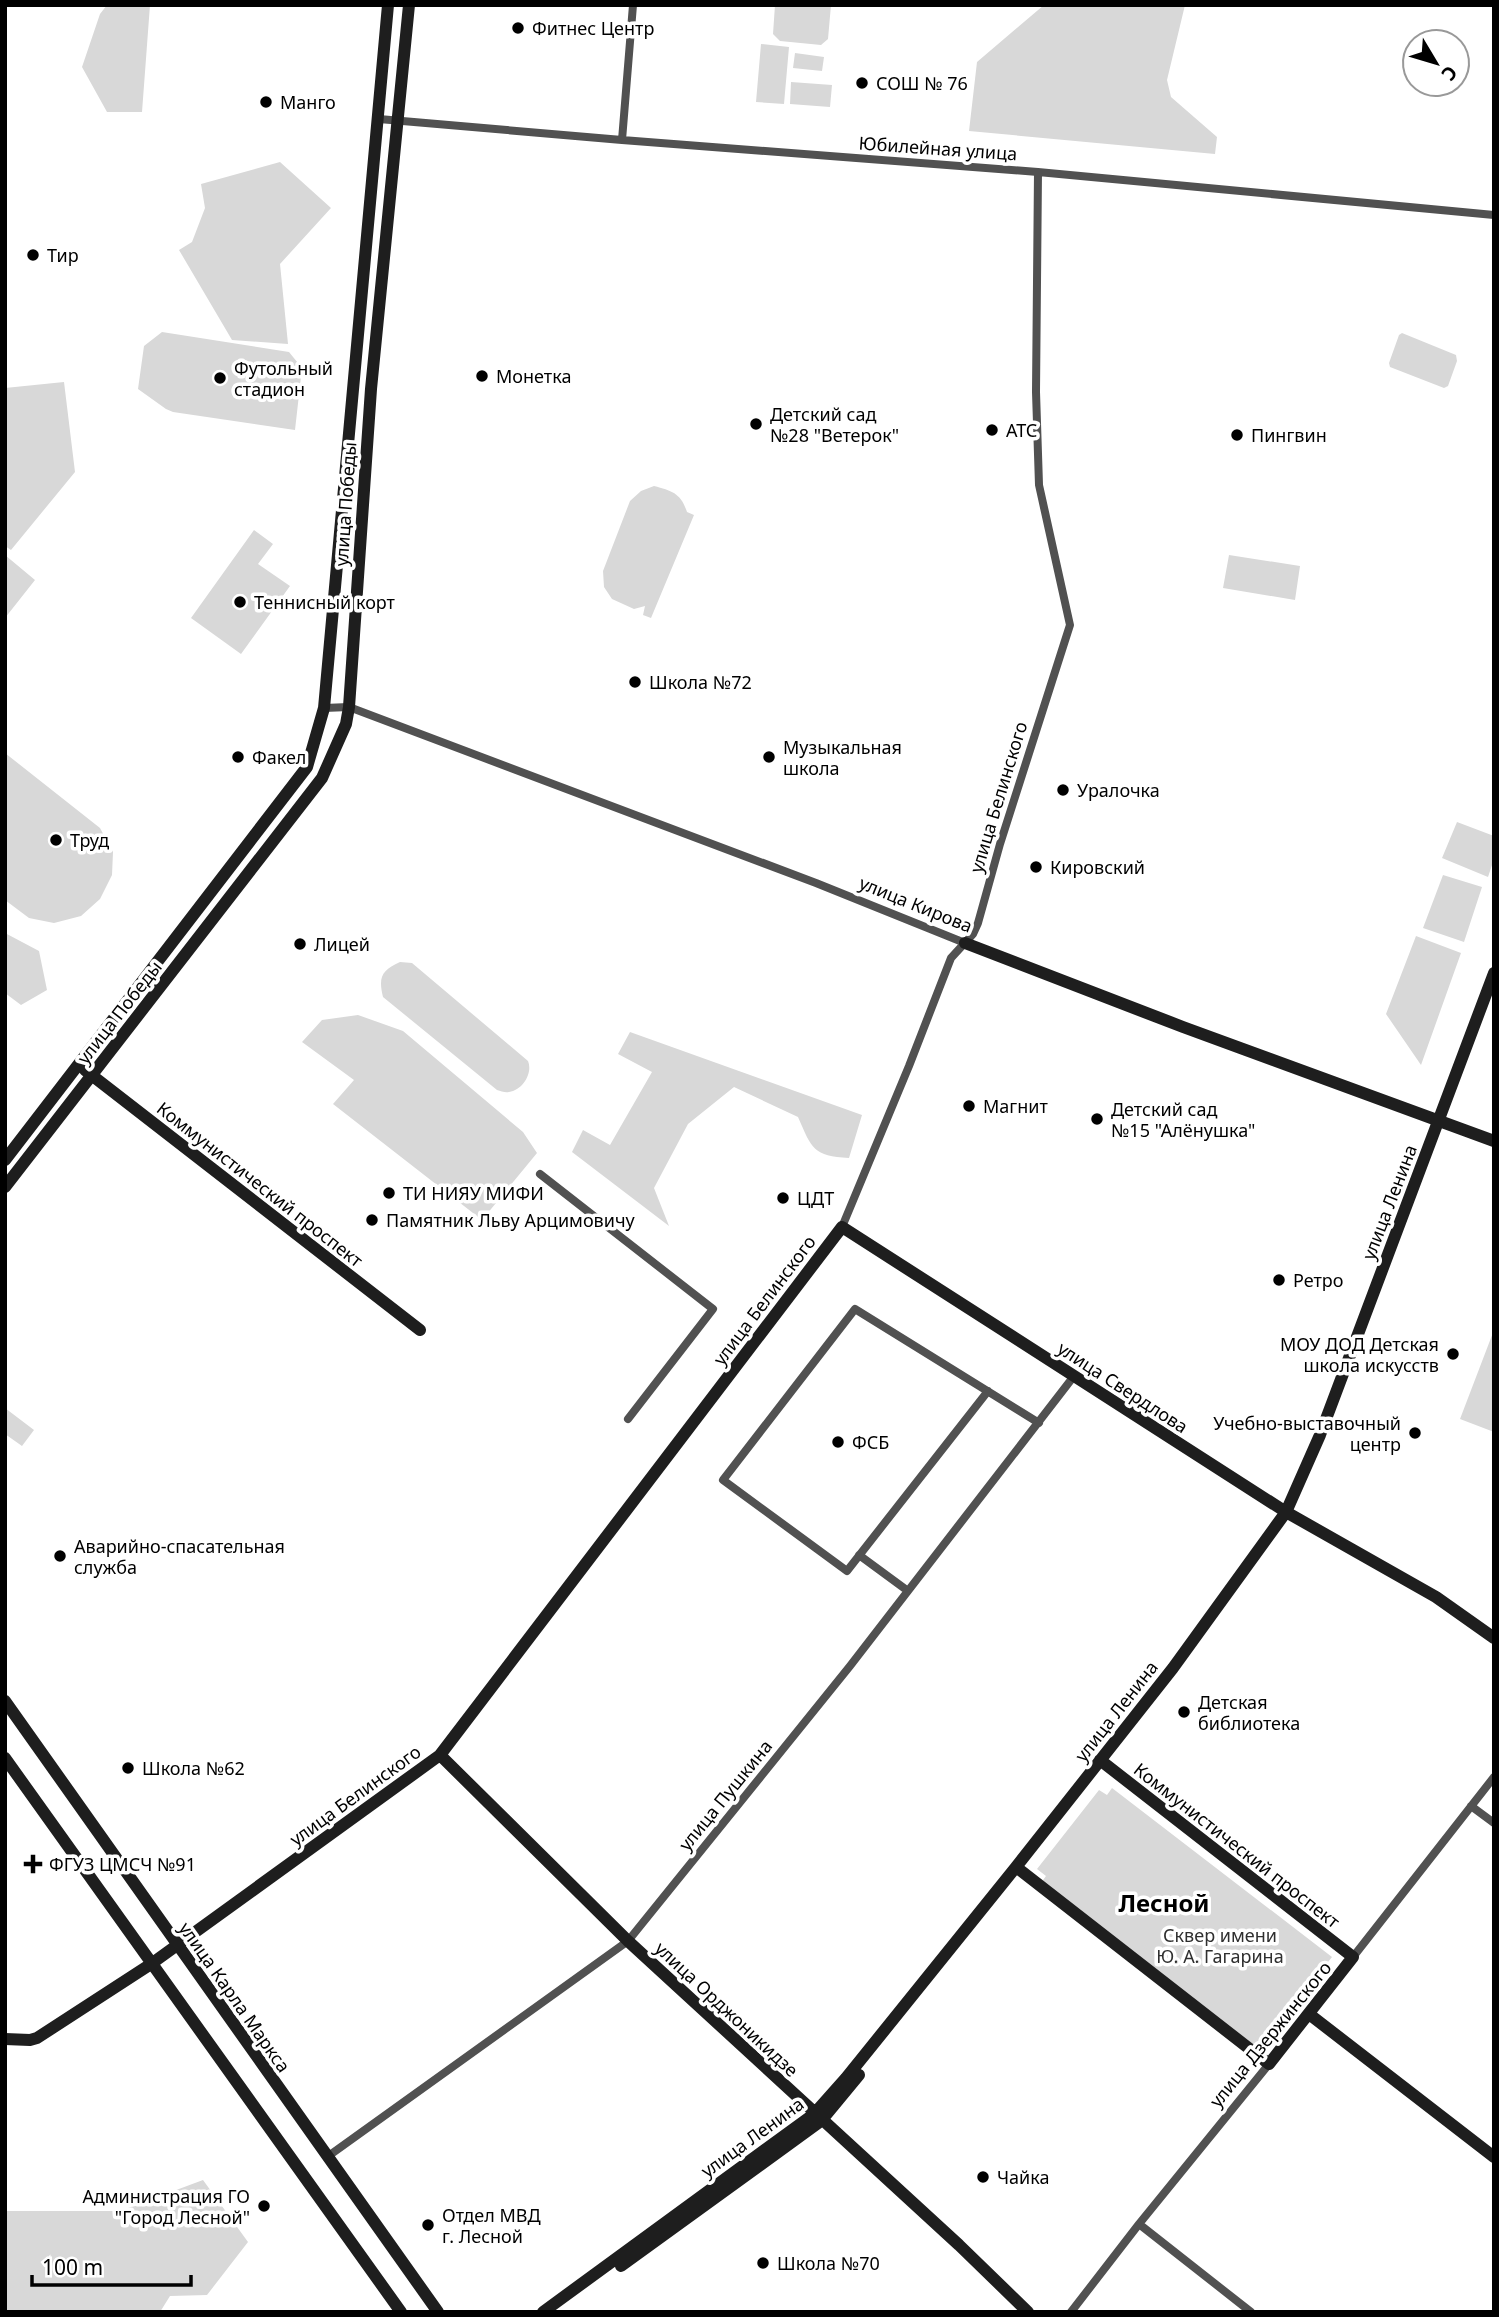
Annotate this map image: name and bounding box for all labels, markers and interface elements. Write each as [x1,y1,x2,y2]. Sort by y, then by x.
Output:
place label: Фитнес Центр [532,16,654,40]
marker: Фитнес Центр [510,20,526,36]
north arrow [1401,28,1471,98]
text: С [1435,61,1463,86]
place label: СОШ № 76 [876,71,968,95]
marker: СОШ № 76 [854,75,870,91]
place label: Манго [280,90,336,114]
marker: Манго [258,94,274,110]
street label: Юбилейная улица [858,130,1018,166]
place label: Тир [47,243,79,267]
marker: Тир [25,247,41,263]
place label: Футольный стадион [234,356,333,401]
place label: Монетка [496,364,571,388]
marker: Монетка [474,368,490,384]
marker: Футольный стадион [212,370,228,386]
place label: Детский сад №28 "Ветерок" [770,402,899,447]
marker: Детский сад №28 "Ветерок" [748,416,764,432]
place label: АТС [1006,418,1037,442]
marker: АТС [984,422,1000,438]
place label: Пингвин [1251,423,1327,447]
marker: Пингвин [1229,427,1245,443]
street label: улица Победы [329,441,361,567]
place label: Теннисный корт [254,590,396,614]
marker: Теннисный корт [232,594,248,610]
place label: Школа №72 [649,670,752,694]
marker: Школа №72 [627,674,643,690]
street label: улица Белинского [964,719,1032,875]
place label: Музыкальная школа [783,735,902,780]
place label: Факел [252,745,306,769]
marker: Факел [230,749,246,765]
marker: Музыкальная школа [761,749,777,765]
place label: Уралочка [1077,778,1160,802]
marker: Уралочка [1055,782,1071,798]
place label: Труд [70,828,109,852]
marker: Труд [48,832,64,848]
place label: Кировский [1050,855,1145,879]
marker: Кировский [1028,859,1044,875]
street label: улица Кирова [856,870,976,938]
place label: Лицей [314,932,370,956]
marker: Лицей [292,936,308,952]
street label: улица Победы [71,955,167,1069]
place label: Магнит [983,1094,1048,1118]
street label: Коммунистический проспект [152,1096,368,1272]
place label: Детский сад №15 "Алёнушка" [1111,1097,1255,1142]
marker: Магнит [961,1098,977,1114]
marker: Детский сад №15 "Алёнушка" [1089,1111,1105,1127]
street label: улица Ленина [1356,1141,1422,1263]
place label: ТИ НИЯУ МИФИ [403,1181,544,1205]
marker: ТИ НИЯУ МИФИ [381,1185,397,1201]
place label: ЦДТ [797,1186,834,1210]
marker: ЦДТ [775,1190,791,1206]
place label: Памятник Льву Арцимовичу [386,1208,636,1232]
marker: Памятник Льву Арцимовичу [364,1212,380,1228]
street label: улица Белинского [707,1230,821,1370]
place label: Ретро [1293,1268,1343,1292]
marker: Ретро [1271,1272,1287,1288]
place label: МОУ ДОД Детская школа искусств [1280,1332,1439,1377]
street label: улица Свердлова [1053,1336,1193,1438]
marker: МОУ ДОД Детская школа искусств [1445,1346,1461,1362]
place label: Учебно-выставочный центр [1213,1411,1401,1456]
marker: Учебно-выставочный центр [1407,1425,1423,1441]
place label: ФСБ [852,1430,889,1454]
marker: ФСБ [830,1434,846,1450]
place label: Аварийно-спасательная служба [74,1534,285,1579]
marker: Аварийно-спасательная служба [52,1548,68,1564]
street label: улица Ленина [1069,1656,1163,1766]
place label: Детская библиотека [1198,1690,1300,1735]
marker: Детская библиотека [1176,1704,1192,1720]
street label: улица Пушкина [673,1735,777,1855]
street label: улица Белинского [285,1739,425,1851]
place label: Школа №62 [142,1756,245,1780]
street label: Коммунистический проспект [1129,1757,1345,1933]
marker: Школа №62 [120,1760,136,1776]
place label: ФГУЗ ЦМСЧ №91 [49,1852,196,1876]
marker: ФГУЗ ЦМСЧ №91 [23,1854,43,1874]
district label: Лесной [1118,1886,1210,1919]
street label: улица Карла Маркса [174,1917,296,2077]
park label: Сквер имени Ю. А. Гагарина [1156,1923,1284,1968]
street label: улица Орджоникидзе [650,1936,804,2082]
street label: улица Дзержинского [1204,1956,1336,2112]
street label: улица Ленина [696,2092,808,2182]
place label: Чайка [997,2165,1050,2189]
marker: Чайка [975,2169,991,2185]
place label: Администрация ГО "Город Лесной" [82,2184,250,2229]
marker: Администрация ГО "Город Лесной" [256,2198,272,2214]
place label: Отдел МВД г. Лесной [442,2203,541,2248]
marker: Отдел МВД г. Лесной [420,2217,436,2233]
scale bar [32,2244,191,2288]
place label: Школа №70 [777,2251,880,2275]
text: 100 m [42,2253,103,2281]
marker: Школа №70 [755,2255,771,2271]

